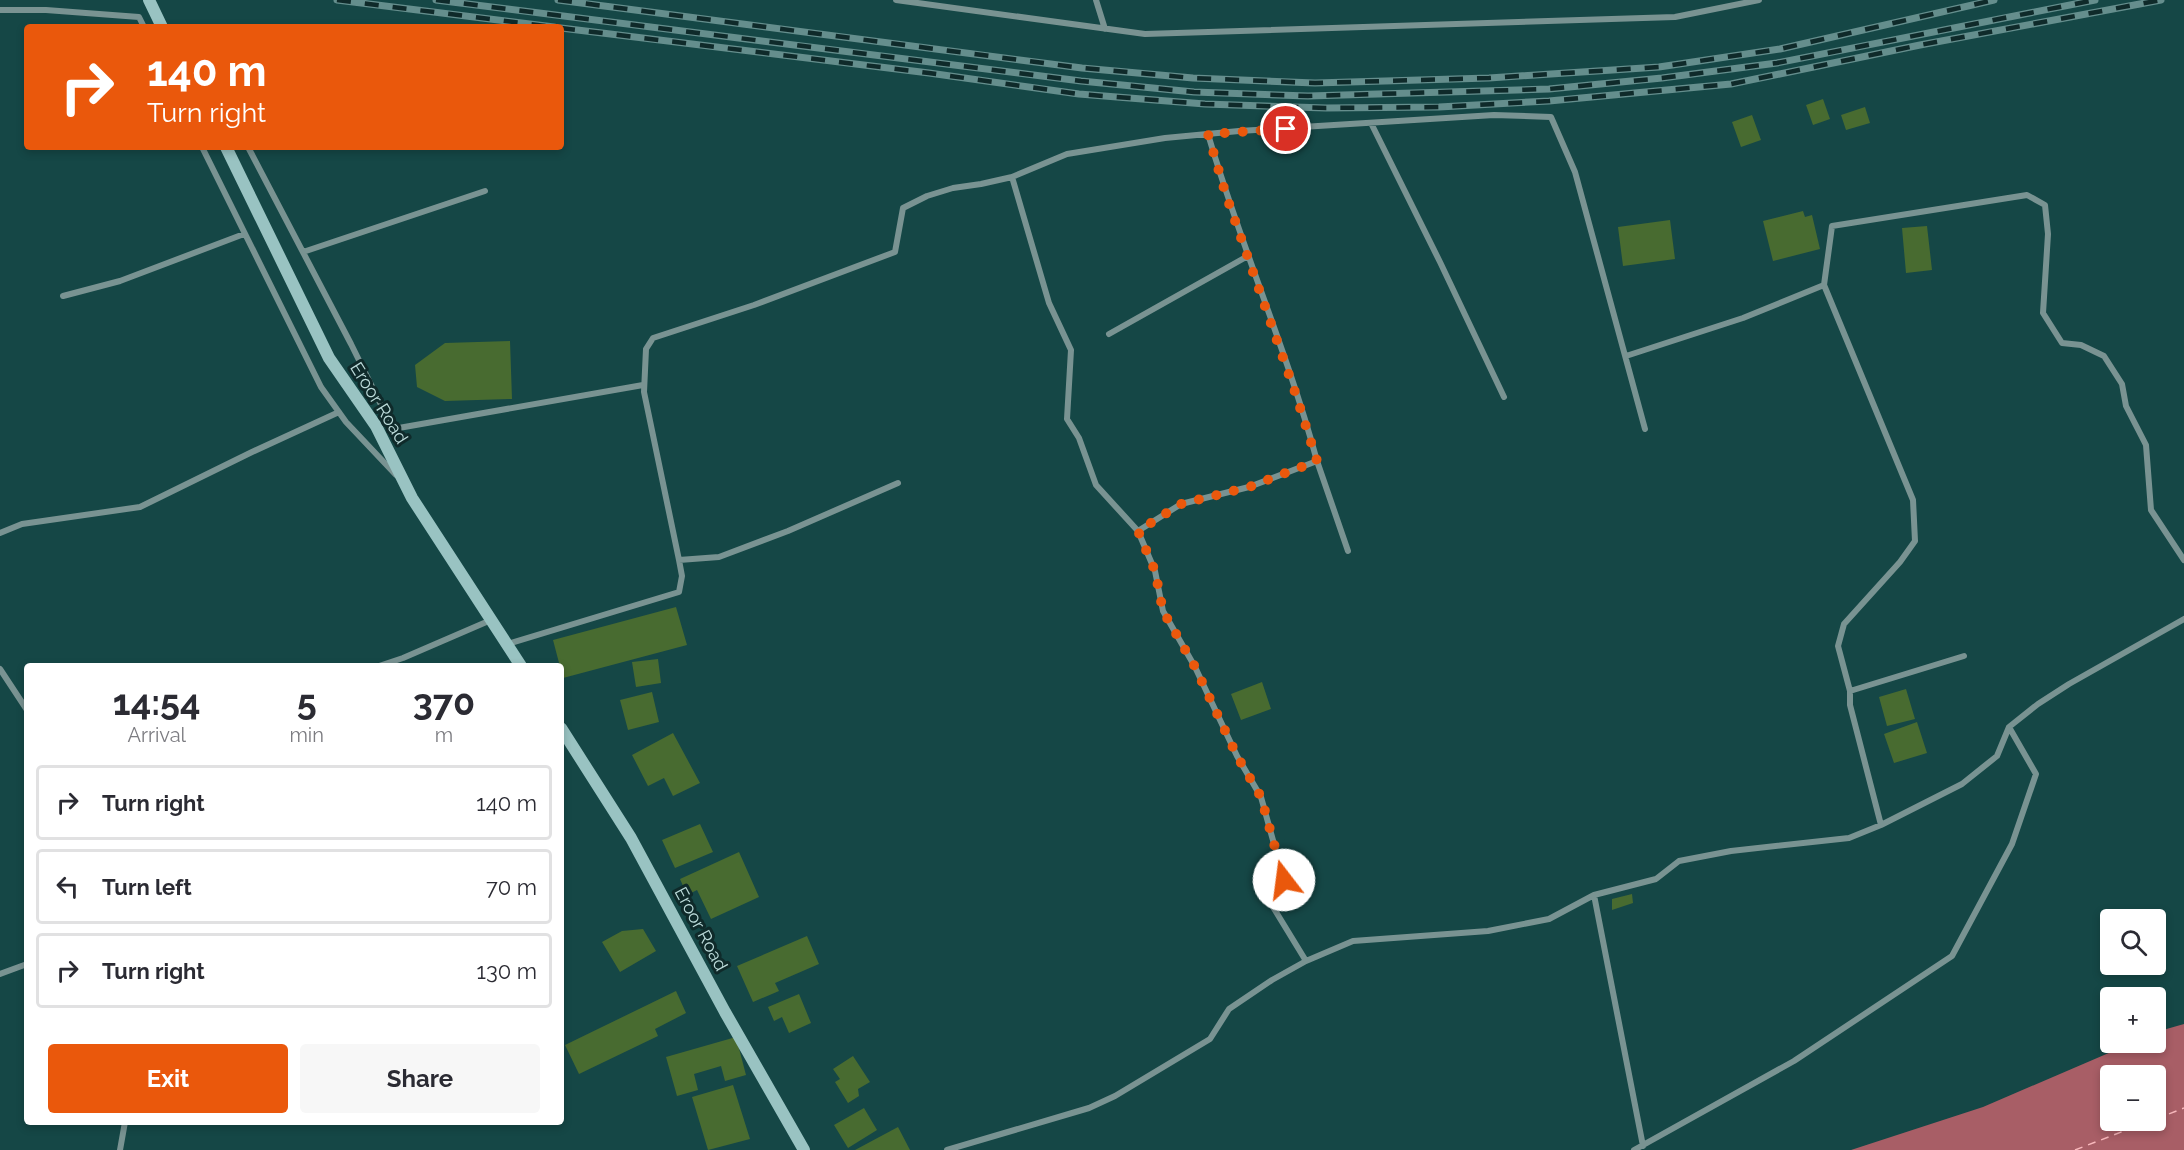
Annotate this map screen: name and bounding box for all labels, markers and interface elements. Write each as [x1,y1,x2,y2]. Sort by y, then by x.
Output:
text: 140 m [147,47,267,96]
icon: right [48,48,126,126]
text: Turn right [147,97,266,128]
pin [1260,103,1311,154]
icon: arrive [1269,112,1302,145]
street label: Eroor Road [346,358,413,447]
text: 14:54 [113,681,201,723]
text: 5 [297,681,317,723]
text: 370 [413,681,475,723]
text: Arrival [127,723,186,747]
text: min [289,723,324,747]
text: m [435,723,453,747]
icon: right [51,786,84,819]
text: Turn right [102,790,205,816]
text: 140 m [476,790,537,816]
position arrow [1252,848,1316,912]
icon: left [51,870,84,903]
text: Turn left [102,874,192,900]
text: 70 m [486,874,537,900]
street label: Eroor Road [671,883,732,974]
map controls [2100,909,2166,1131]
button: search [2100,909,2166,975]
icon: right [51,954,84,987]
text: Turn right [102,958,205,984]
text: 130 m [477,958,537,984]
button: + [2100,987,2166,1053]
button: Exit [48,1044,288,1113]
button: Share [300,1044,540,1113]
button: − [2100,1065,2166,1131]

